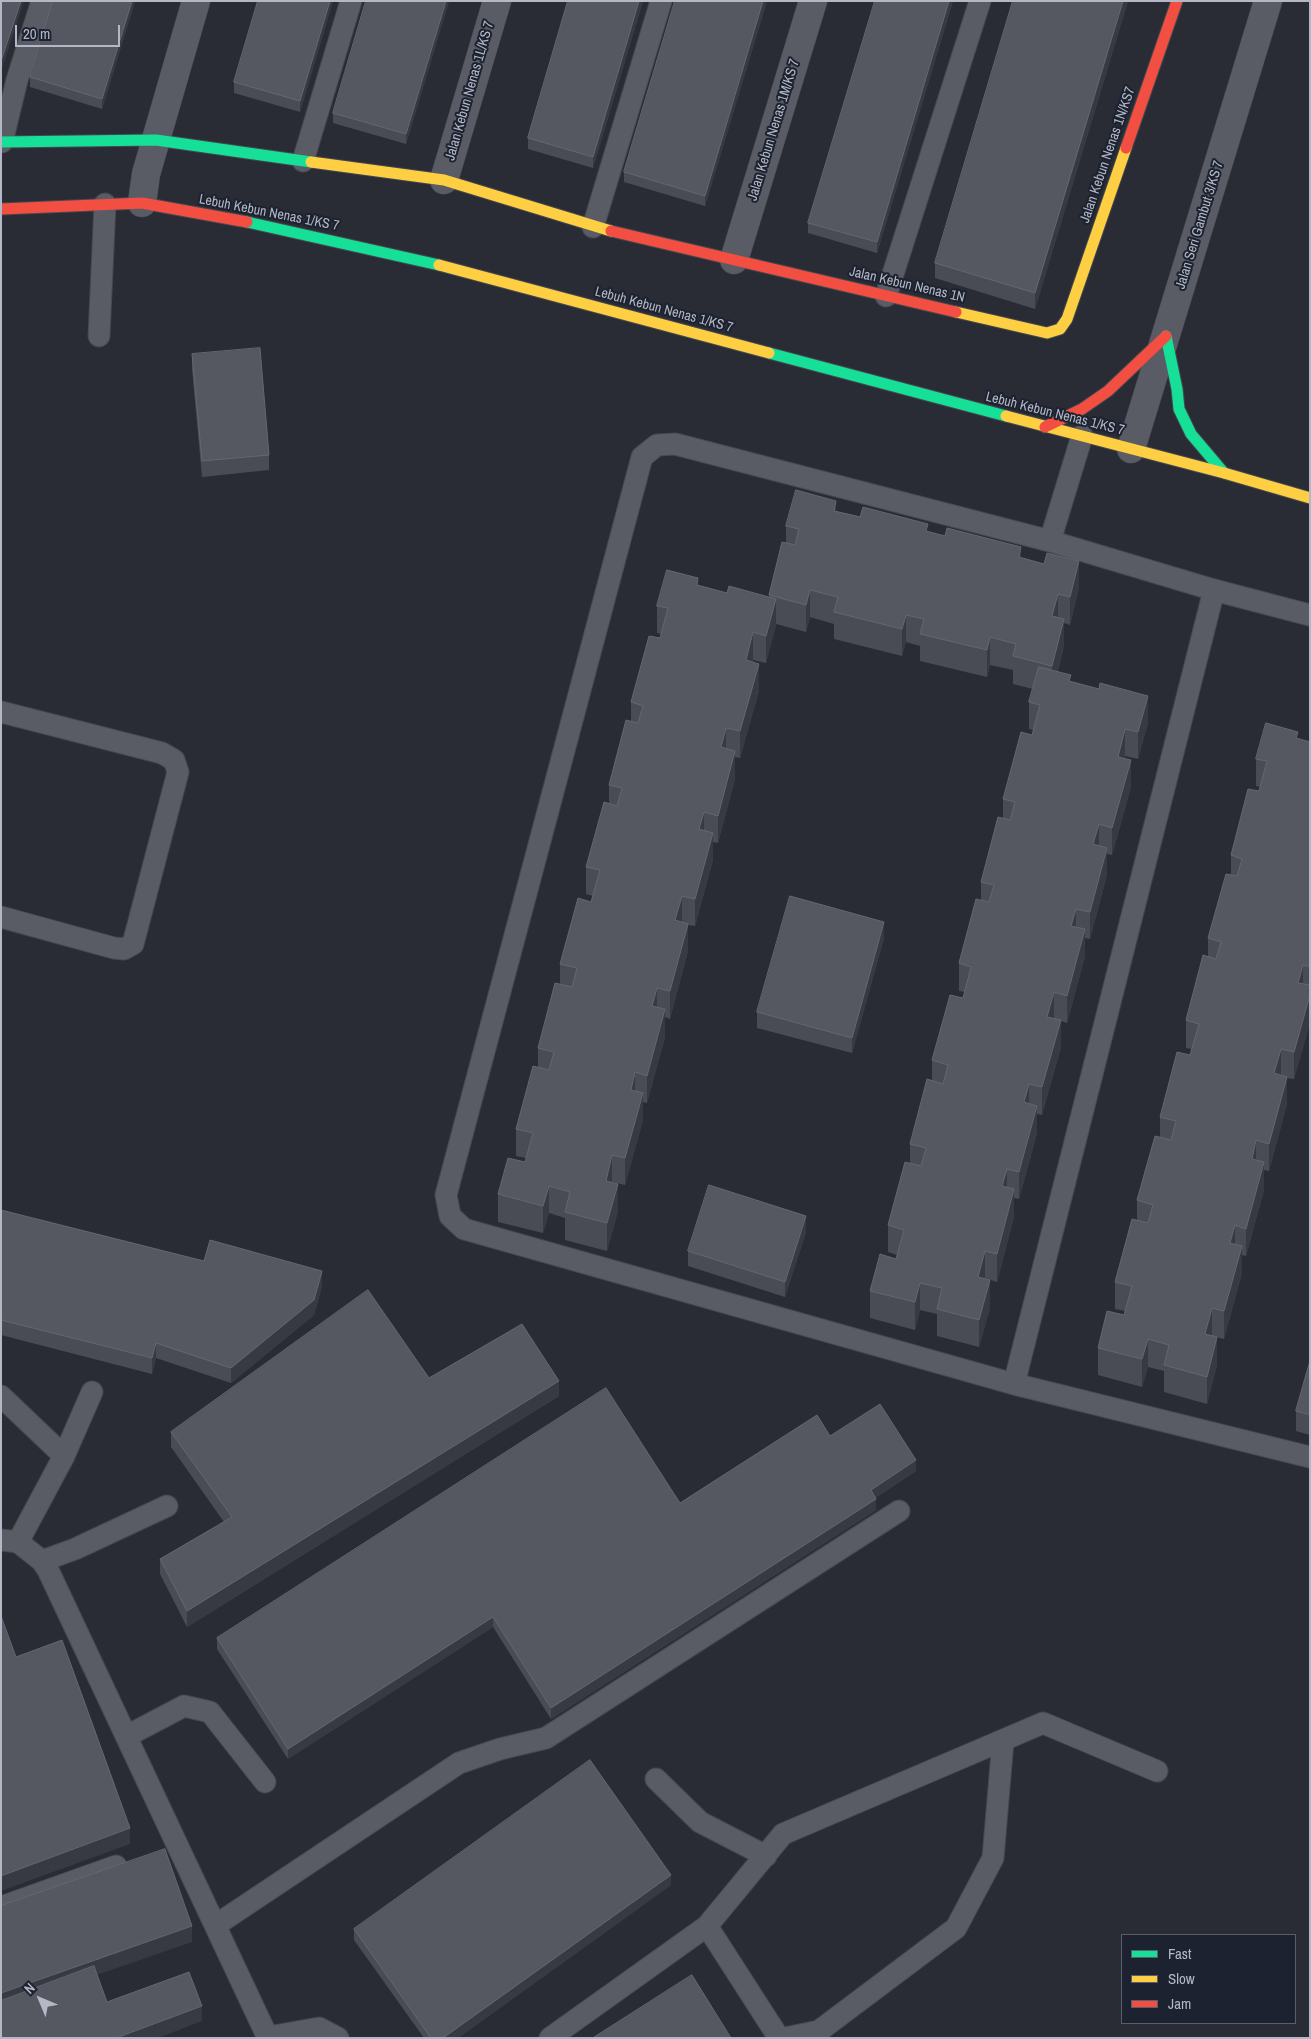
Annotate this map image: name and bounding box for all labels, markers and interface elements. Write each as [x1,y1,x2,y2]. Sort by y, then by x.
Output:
scale bar [18,15,122,47]
street label: Jalan Kebun Nenas 1L/KS 7 [442,19,498,163]
text: 20 m [23,23,50,44]
street label: Jalan Kebun Nenas 1M/KS 7 [744,57,804,203]
street label: Jalan Kebun Nenas 1N/KS7 [1077,85,1139,225]
street label: Jalan Seri Gambut 3/KS 7 [1172,159,1228,291]
street label: Lebuh Kebun Nenas 1/KS 7 [198,191,340,235]
street label: Jalan Kebun Nenas 1N [848,264,966,306]
street label: Lebuh Kebun Nenas 1/KS 7 [593,283,735,337]
street label: Lebuh Kebun Nenas 1/KS 7 [984,389,1126,439]
legend [1121,1934,1296,2024]
text: Fast [1168,1943,1191,1964]
text: Slow [1168,1968,1195,1989]
north arrow [15,1974,65,2024]
text: N [20,1979,39,1998]
text: Jam [1168,1993,1191,2014]

